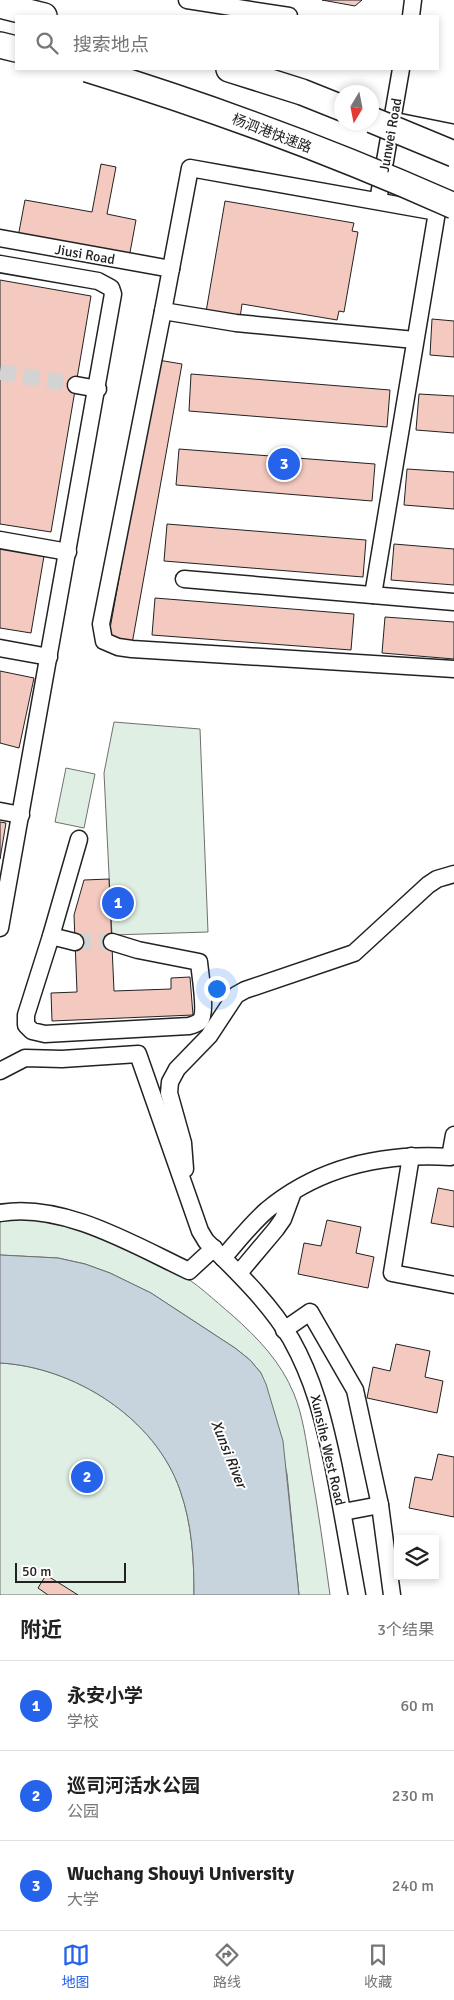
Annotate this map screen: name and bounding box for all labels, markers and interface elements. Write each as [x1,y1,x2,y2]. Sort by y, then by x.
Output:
search box [15,15,439,70]
icon: search [33,29,61,57]
text: 搜索地点 [73,33,149,57]
north arrow [334,85,379,130]
street label: Junwei Road [376,97,405,174]
street label: 杨泗港快速路 [230,110,314,156]
street label: Jiusi Road [54,241,116,268]
pin: 3 [268,445,300,483]
pin: 1 [102,884,134,922]
your location [204,976,230,1002]
street label: Xunsihe West Road [306,1393,349,1507]
water label: Xunsi River [207,1418,252,1493]
pin: 2 [71,1458,103,1496]
map controls [394,1535,439,1580]
button: layers [394,1535,439,1580]
scale bar [15,1560,126,1583]
text: 50 m [22,1563,51,1580]
text: 附近 [20,1617,62,1643]
text: 3个结果 [377,1620,434,1640]
text: 永安小学 [67,1684,143,1708]
text: 1 [32,1696,40,1716]
text: 60 m [400,1696,434,1716]
text: 学校 [67,1712,99,1732]
text: 巡司河活水公园 [67,1774,200,1798]
text: 2 [32,1786,40,1806]
text: 230 m [392,1786,434,1806]
text: 公园 [67,1802,99,1822]
text: Wuchang Shouyi University [67,1862,294,1886]
text: 3 [32,1876,40,1896]
text: 240 m [392,1876,434,1896]
text: 大学 [67,1890,99,1910]
tab: 地图 [62,1941,90,1991]
tab: 路线 [213,1941,241,1991]
tab: 收藏 [364,1941,392,1991]

